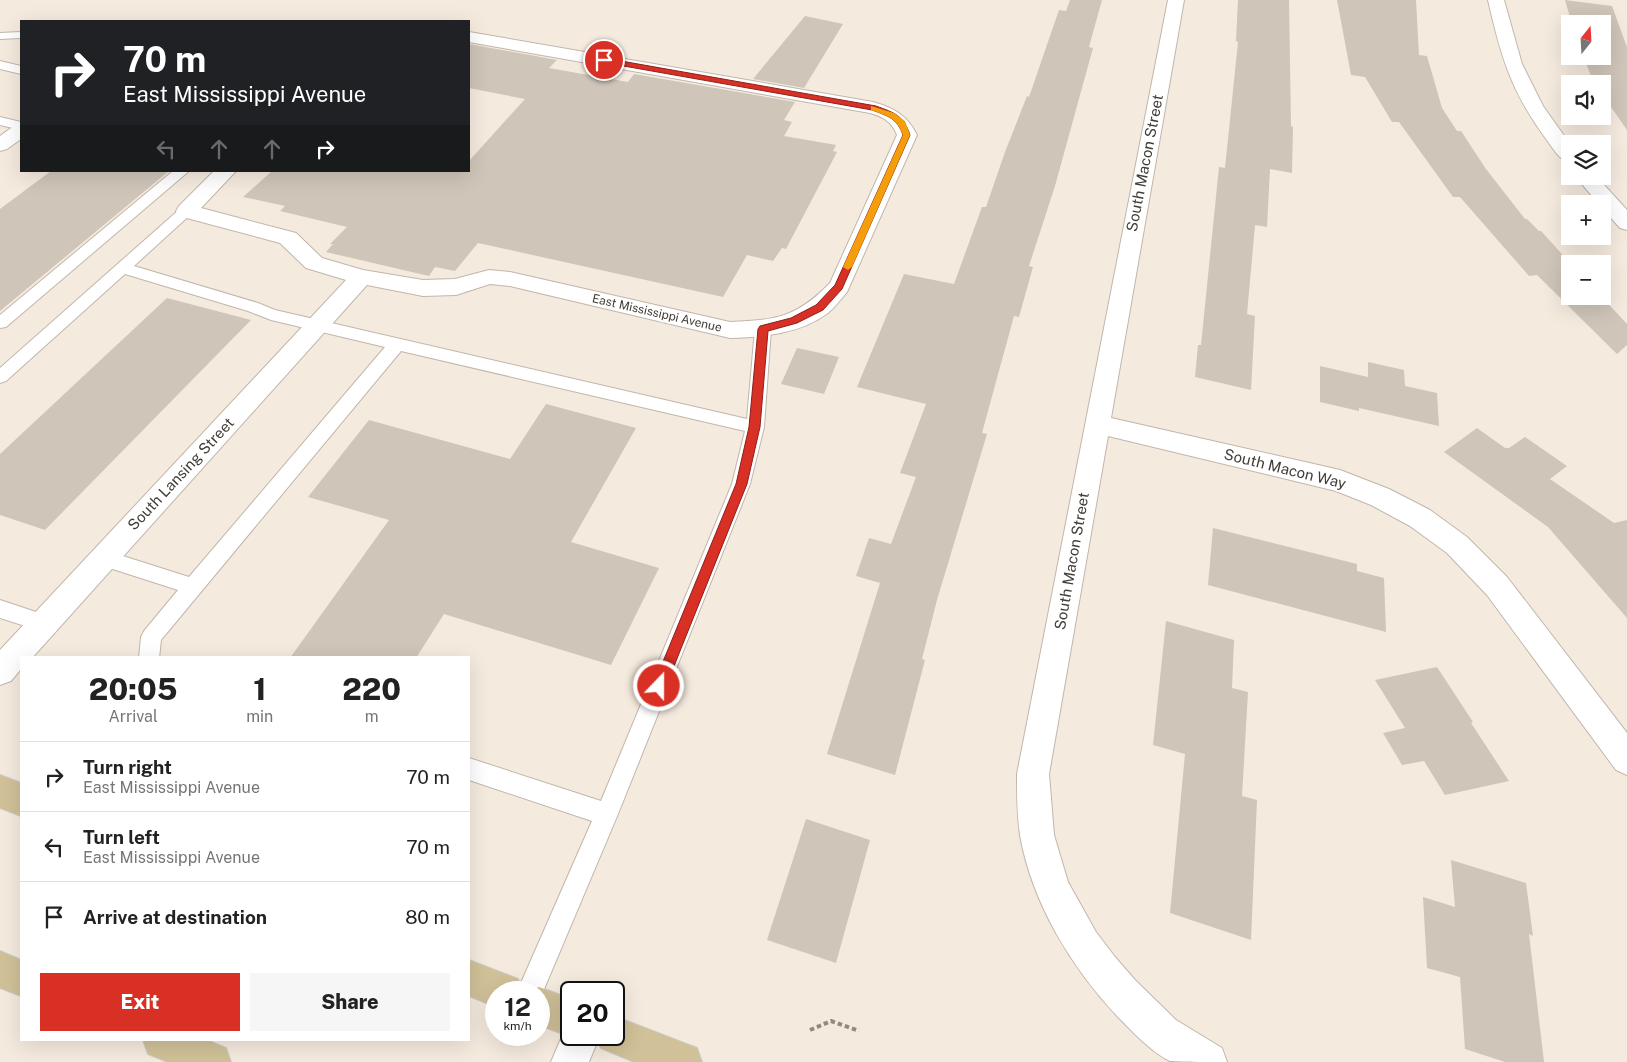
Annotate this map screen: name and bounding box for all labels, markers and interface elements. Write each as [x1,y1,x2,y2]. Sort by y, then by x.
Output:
north arrow [1561,15,1611,65]
map controls [1561,15,1611,305]
text: 70 m [123,39,206,80]
pin [583,39,625,81]
icon: right [40,40,105,105]
icon: arrive [590,46,618,74]
button: sound [1561,75,1611,125]
text: East Mississippi Avenue [123,81,366,107]
street label: South Macon Street [1123,93,1166,233]
icon: left [152,135,180,163]
icon: ahead [205,135,233,163]
icon: ahead [258,135,286,163]
icon: right [311,135,339,163]
button: layers [1561,135,1611,185]
button: + [1561,195,1611,245]
button: − [1561,255,1611,305]
street label: East Mississippi Avenue [591,291,723,335]
street label: South Lansing Street [124,414,237,533]
street label: South Macon Way [1222,445,1348,492]
street label: South Macon Street [1051,491,1092,631]
position arrow [632,659,684,711]
text: 20:05 [89,671,177,707]
text: 1 [253,671,266,707]
text: 220 [342,671,401,707]
text: Arrival [108,707,158,726]
text: min [246,707,273,726]
text: m [365,707,379,726]
text: Turn right [83,756,172,778]
icon: right [40,763,68,791]
text: 70 m [406,766,450,788]
text: East Mississippi Avenue [83,778,260,797]
text: Turn left [83,826,160,848]
icon: left [40,833,68,861]
text: 70 m [406,836,450,858]
text: East Mississippi Avenue [83,848,260,867]
icon: arrive [40,903,68,931]
text: Arrive at destination [83,906,267,928]
text: 80 m [405,906,450,928]
button: Exit [40,973,240,1031]
button: Share [250,973,450,1031]
speed limit sign: 20 [560,981,625,1046]
text: 12 [504,992,531,1022]
text: km/h [503,1019,532,1033]

